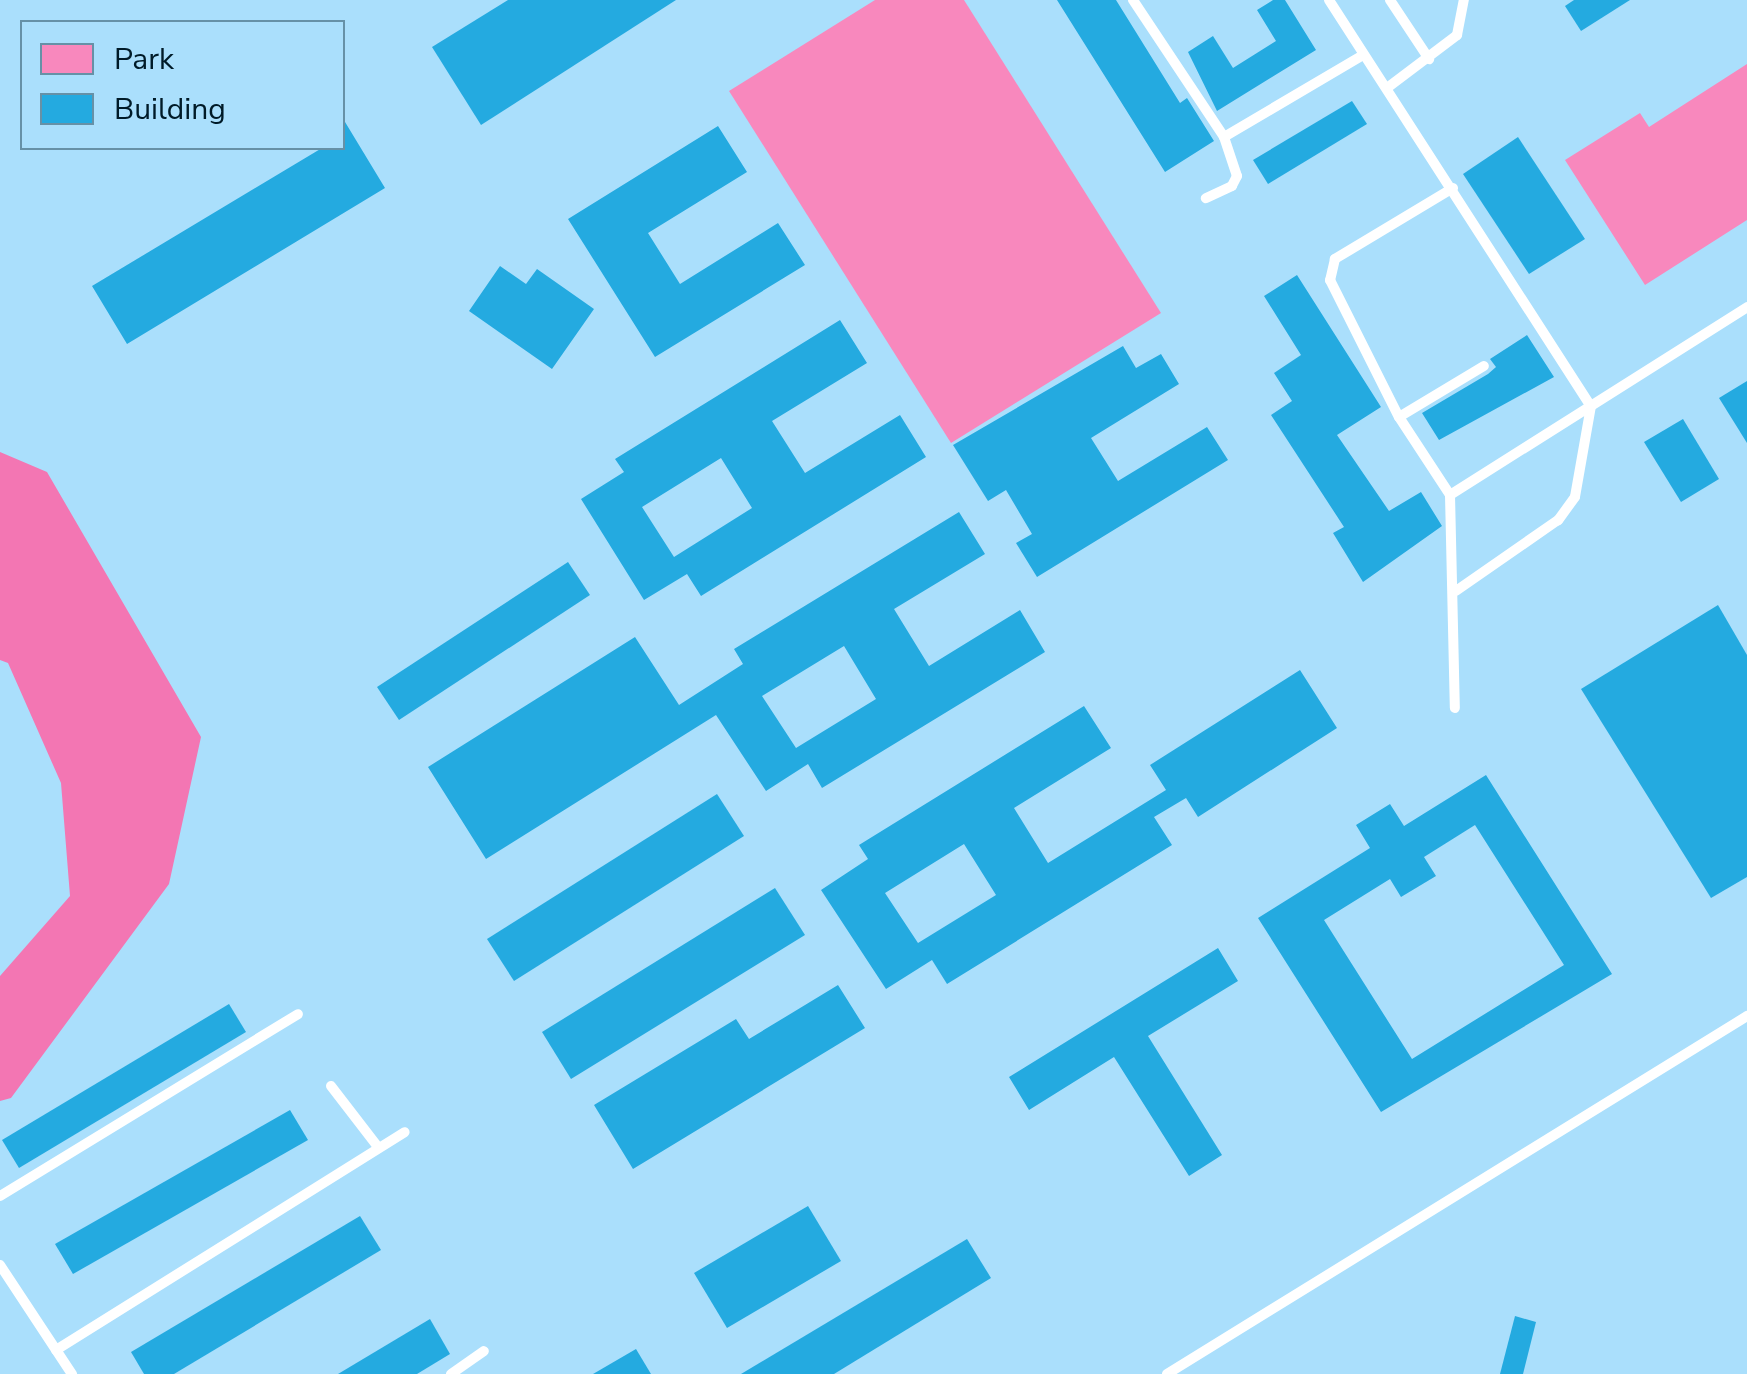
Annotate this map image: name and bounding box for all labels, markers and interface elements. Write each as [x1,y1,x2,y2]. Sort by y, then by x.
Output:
legend [20,20,345,150]
text: Park [114,39,174,80]
text: Building [114,89,226,130]

